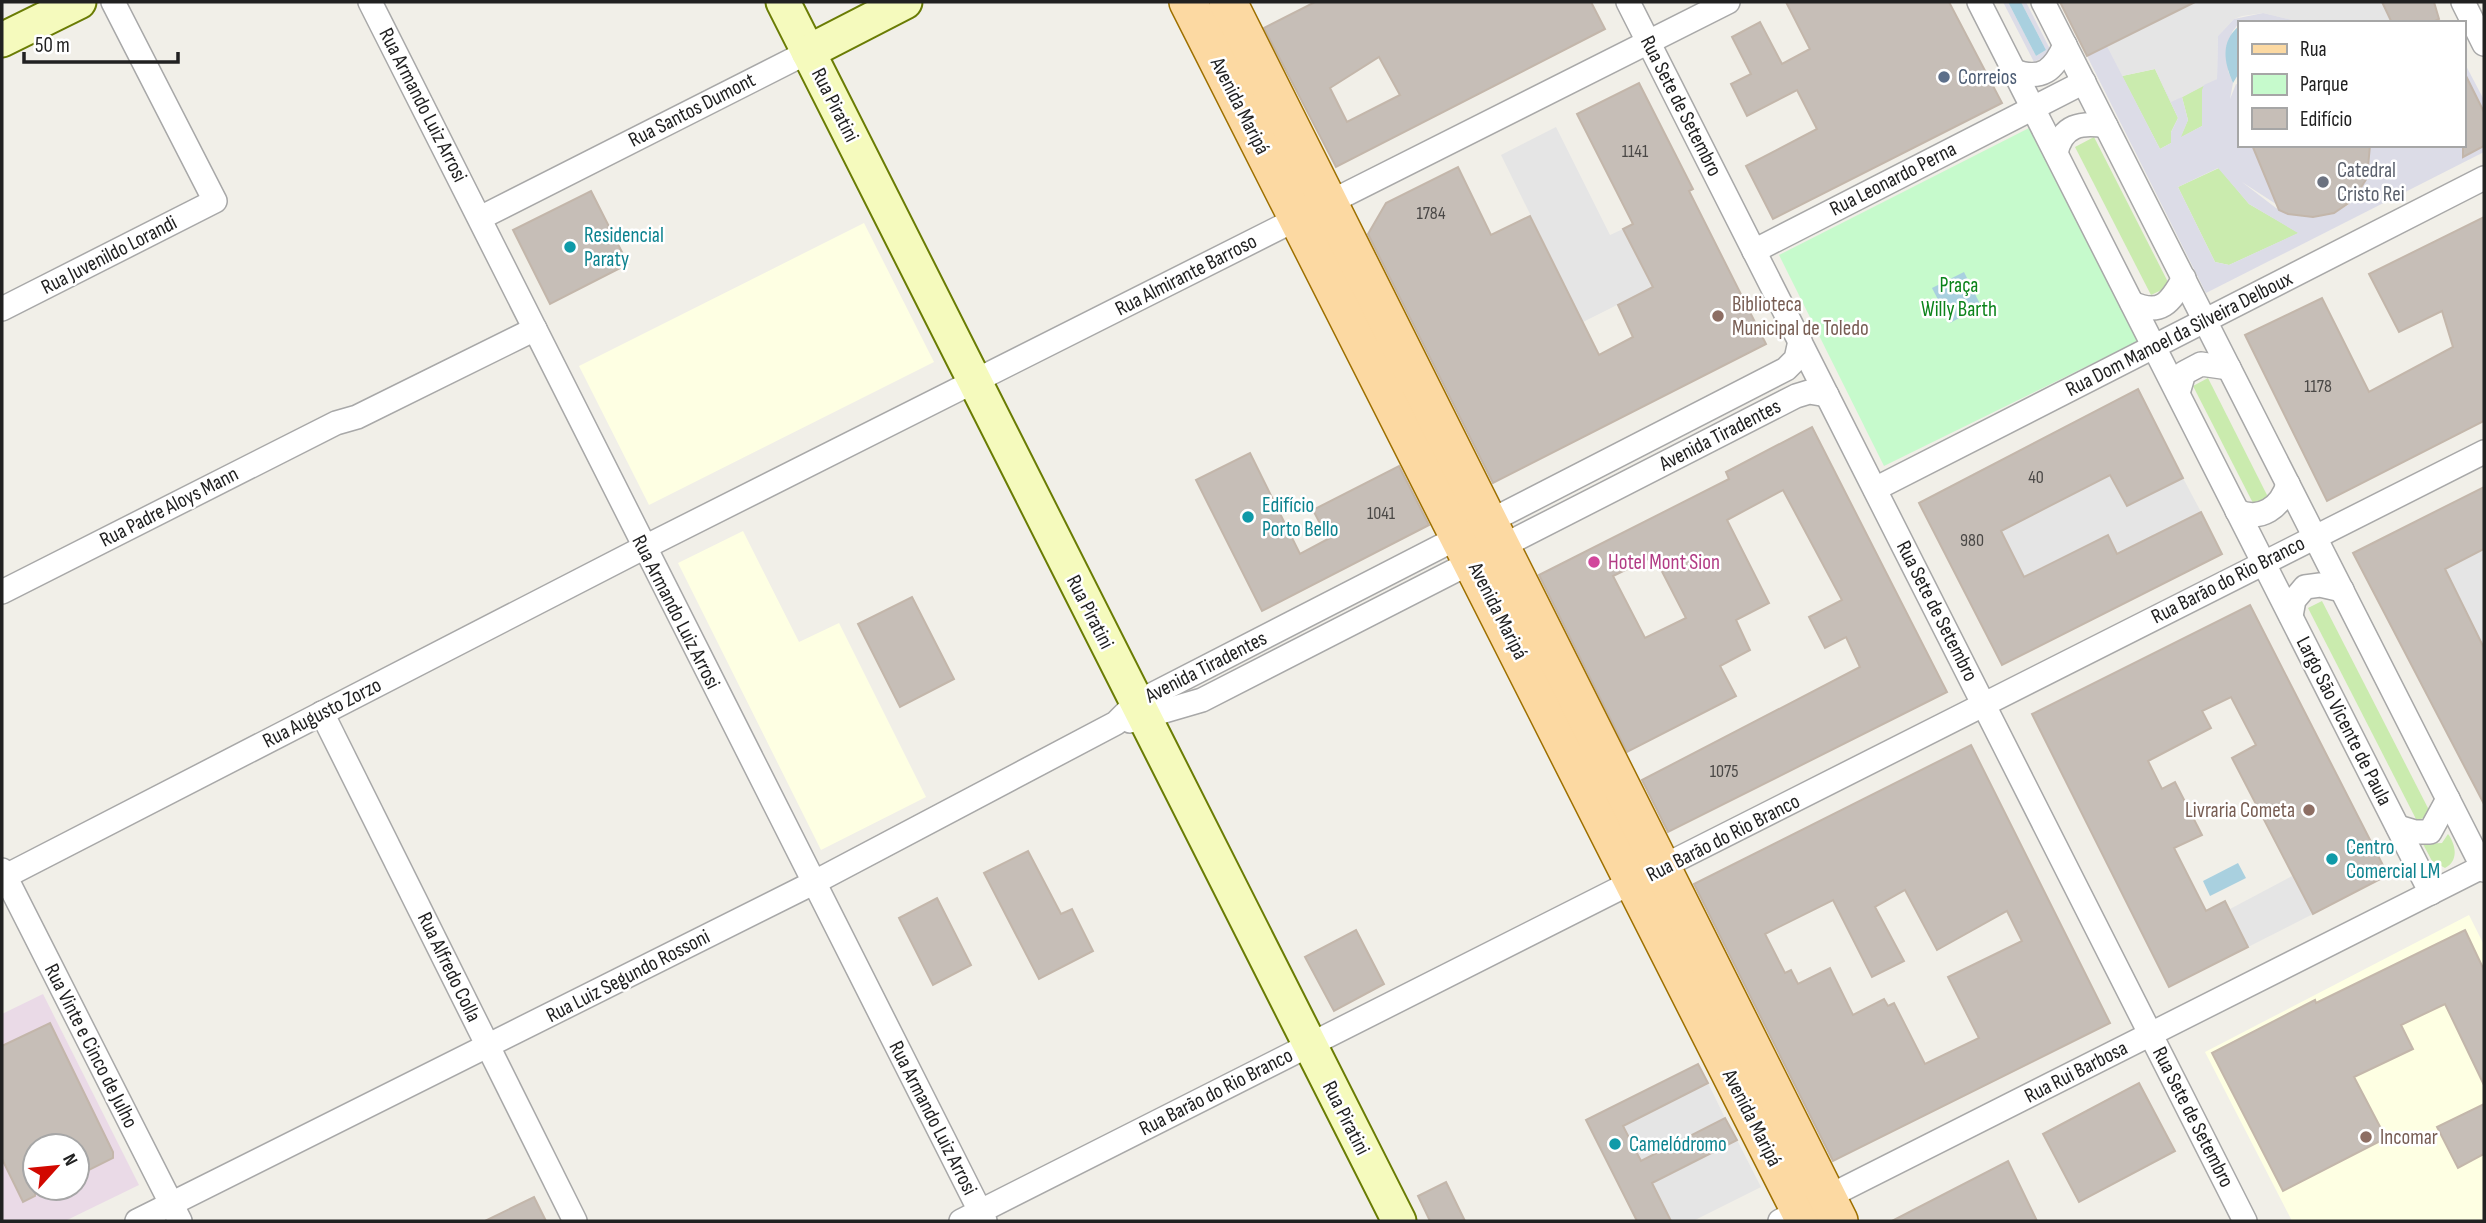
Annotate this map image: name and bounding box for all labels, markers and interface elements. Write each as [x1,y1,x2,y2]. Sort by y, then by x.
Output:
scale bar [24,21,178,65]
legend [2238,21,2465,147]
street label: Rua Armando Luiz Arrosi [373,24,473,186]
street label: Rua Sete de Setembro [1635,32,1727,180]
text: 50 m [35,33,70,58]
text: Rua [2300,37,2327,62]
street label: Avenida Maripá [1204,52,1275,159]
street label: Rua Piratini [806,64,864,146]
place label: Correios [1958,65,2017,90]
street label: Rua Santos Dumont [624,67,760,153]
marker: Correios [1936,69,1952,85]
text: Parque [2300,72,2348,97]
text: Edifício [2300,107,2352,132]
street label: Rua Leonardo Perna [1826,136,1960,222]
house number: 1141 [1622,141,1649,162]
place label: Catedral Cristo Rei [2337,158,2405,207]
marker: Catedral Cristo Rei [2315,174,2331,190]
house number: 1784 [1416,203,1446,224]
street label: Rua Juvenildo Lorandi [37,210,181,300]
place label: Residencial Paraty [584,223,664,272]
street label: Rua Almirante Barroso [1111,229,1261,321]
marker: Residencial Paraty [562,239,578,255]
street label: Rua Dom Manoel da Silveira Delboux [2062,266,2297,402]
park label: Praça Willy Barth [1921,273,1997,322]
place label: Biblioteca Municipal de Toledo [1732,292,1869,341]
marker: Biblioteca Municipal de Toledo [1710,308,1726,324]
house number: 1178 [2304,376,2332,397]
street label: Avenida Tiradentes [1654,394,1785,477]
street label: Rua Padre Aloys Mann [96,461,242,553]
house number: 40 [2028,467,2044,488]
place label: Edifício Porto Bello [1262,493,1338,542]
house number: 1041 [1367,503,1396,524]
marker: Edifício Porto Bello [1240,509,1256,525]
house number: 980 [1960,530,1984,551]
street label: Rua Armando Luiz Arrosi [626,531,726,693]
street label: Rua Barão do Rio Branco [2147,531,2309,629]
street label: Rua Sete de Setembro [1891,537,1983,685]
place label: Hotel Mont Sion [1608,550,1720,575]
marker: Hotel Mont Sion [1586,554,1602,570]
street label: Avenida Maripá [1462,557,1533,664]
street label: Rua Piratini [1061,571,1119,653]
street label: Avenida Tiradentes [1140,626,1271,709]
street label: Largo São Vicente de Paula [2291,632,2397,810]
street label: Rua Augusto Zorzo [259,672,385,754]
house number: 1075 [1710,761,1738,782]
street label: Rua Barão do Rio Branco [1642,789,1804,887]
place label: Livraria Cometa [2185,798,2295,823]
marker: Livraria Cometa [2301,802,2317,818]
place label: Centro Comercial LM [2346,835,2440,884]
marker: Centro Comercial LM [2324,851,2340,867]
street label: Rua Alfredo Colla [412,908,486,1026]
street label: Rua Luiz Segundo Rossoni [542,924,714,1028]
street label: Rua Vinte e Cinco de Julho [39,960,143,1132]
street label: Rua Rui Barbosa [2020,1035,2132,1109]
street label: Rua Armando Luiz Arrosi [883,1037,983,1199]
street label: Rua Barão do Rio Branco [1135,1043,1297,1141]
street label: Rua Sete de Setembro [2147,1043,2239,1191]
street label: Avenida Maripá [1716,1064,1787,1171]
street label: Rua Piratini [1317,1077,1375,1159]
place label: Incomar [2380,1125,2438,1150]
marker: Incomar [2358,1129,2374,1145]
north arrow [21,1132,91,1202]
place label: Camelódromo [1629,1132,1727,1157]
marker: Camelódromo [1607,1136,1623,1152]
text: N [57,1150,82,1170]

